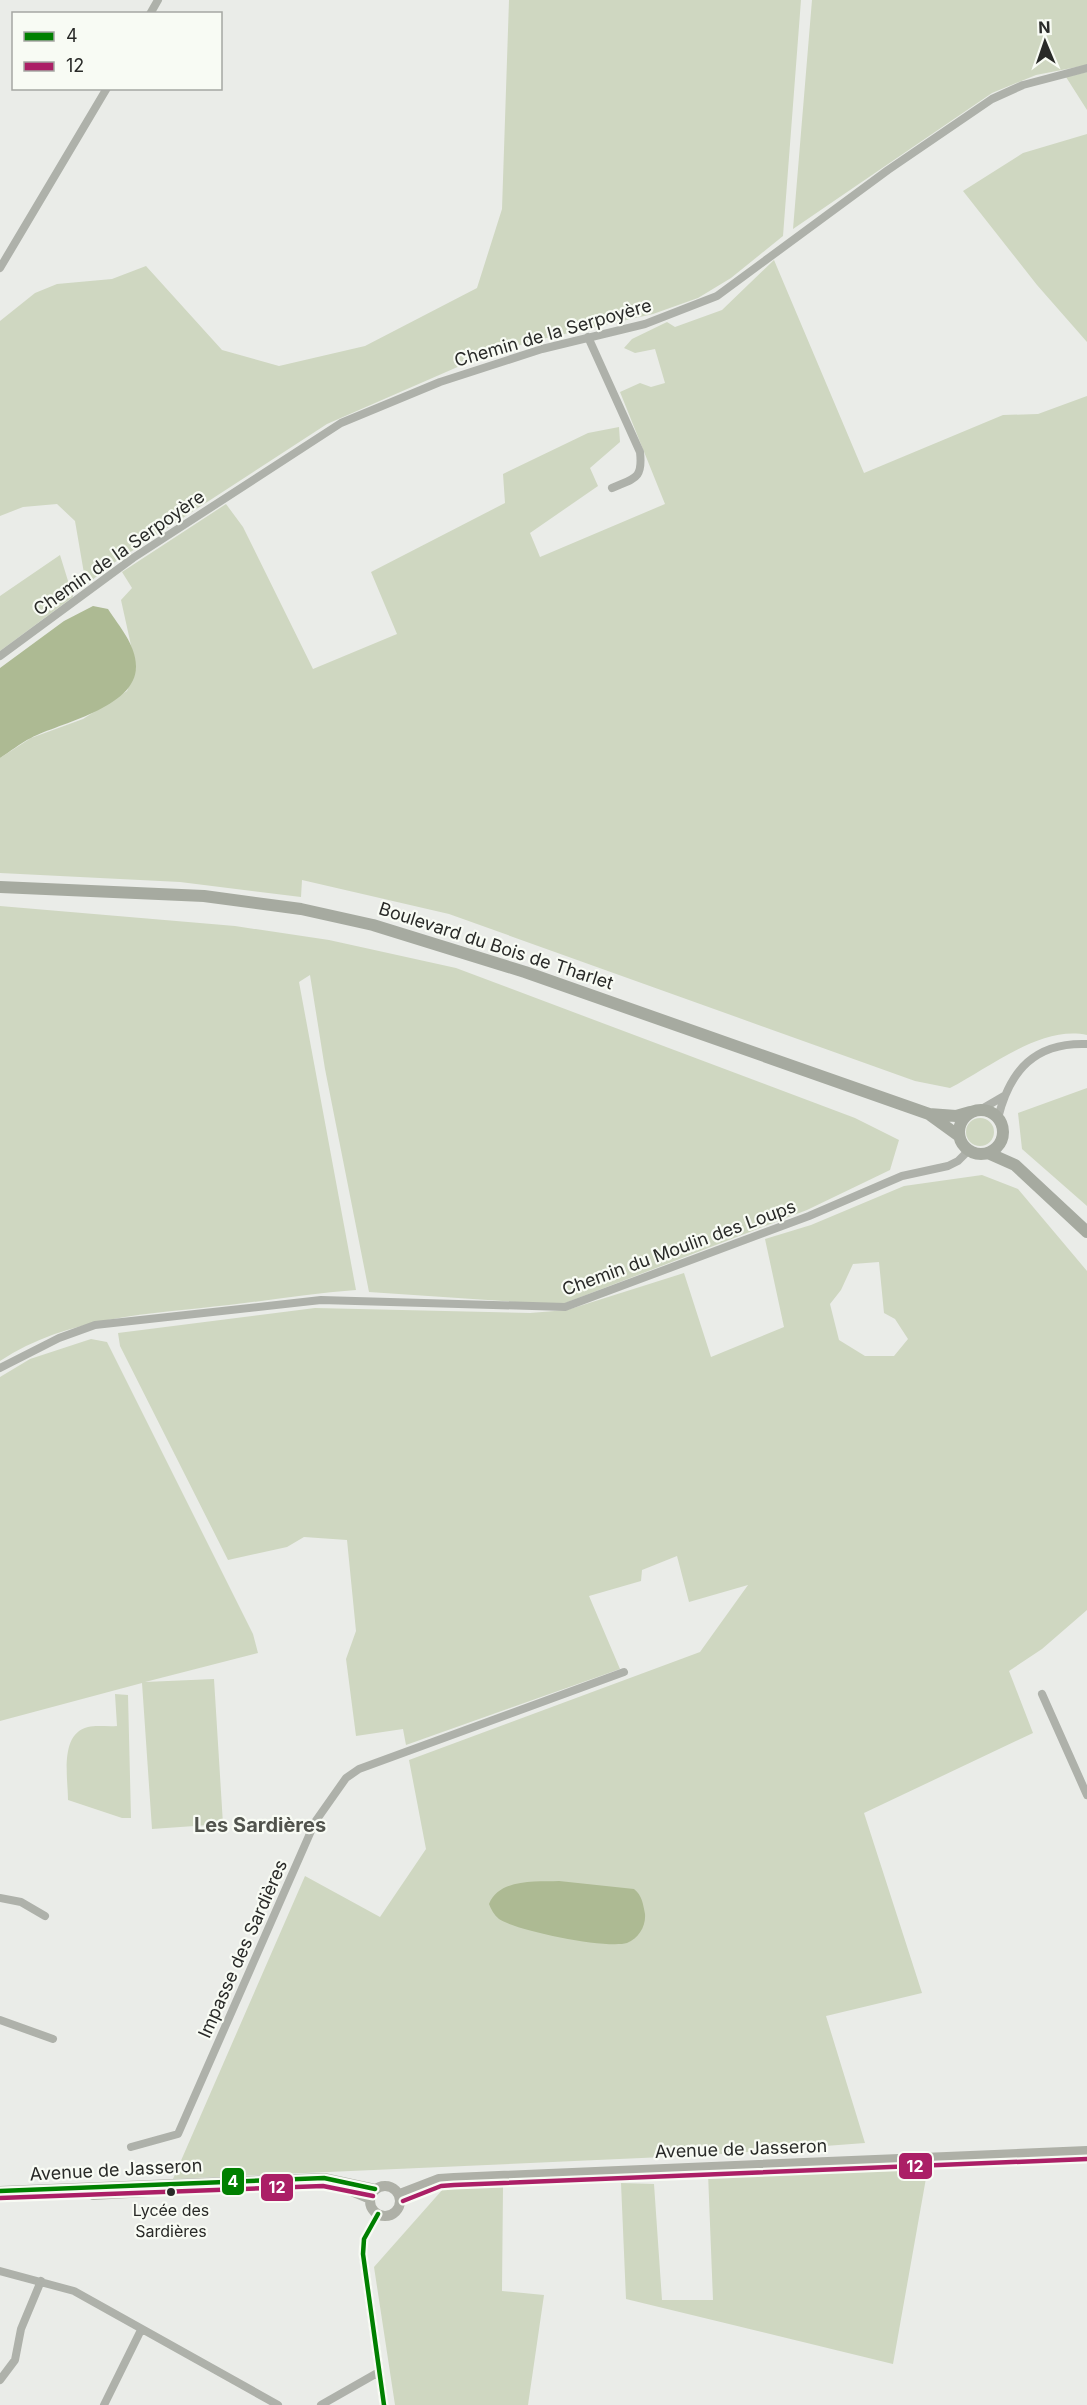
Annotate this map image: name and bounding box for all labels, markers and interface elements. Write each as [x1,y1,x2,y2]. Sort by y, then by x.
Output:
legend [12,12,222,90]
north arrow [1015,12,1075,72]
text: N [1038,17,1051,37]
text: 4 [66,25,78,46]
text: 12 [66,55,84,76]
street label: Chemin de la Serpoyère [452,294,654,371]
street label: Chemin de la Serpoyère [29,485,208,620]
street label: Boulevard du Bois de Tharlet [376,898,616,993]
street label: Chemin du Moulin des Loups [559,1195,799,1300]
district label: Les Sardières [194,1813,326,1837]
street label: Impasse des Sardières [194,1856,291,2041]
street label: Avenue de Jasseron [654,2135,828,2162]
line badge: 12 [898,2152,933,2180]
street label: Avenue de Jasseron [29,2154,203,2185]
text: 12 [907,2156,923,2176]
line badge: 4 [221,2167,245,2196]
text: 4 [228,2171,239,2191]
line badge: 12 [260,2173,294,2202]
text: 12 [269,2177,285,2197]
marker: Lycée des Sardières [165,2186,177,2198]
place label: Lycée des Sardières [133,2200,209,2241]

